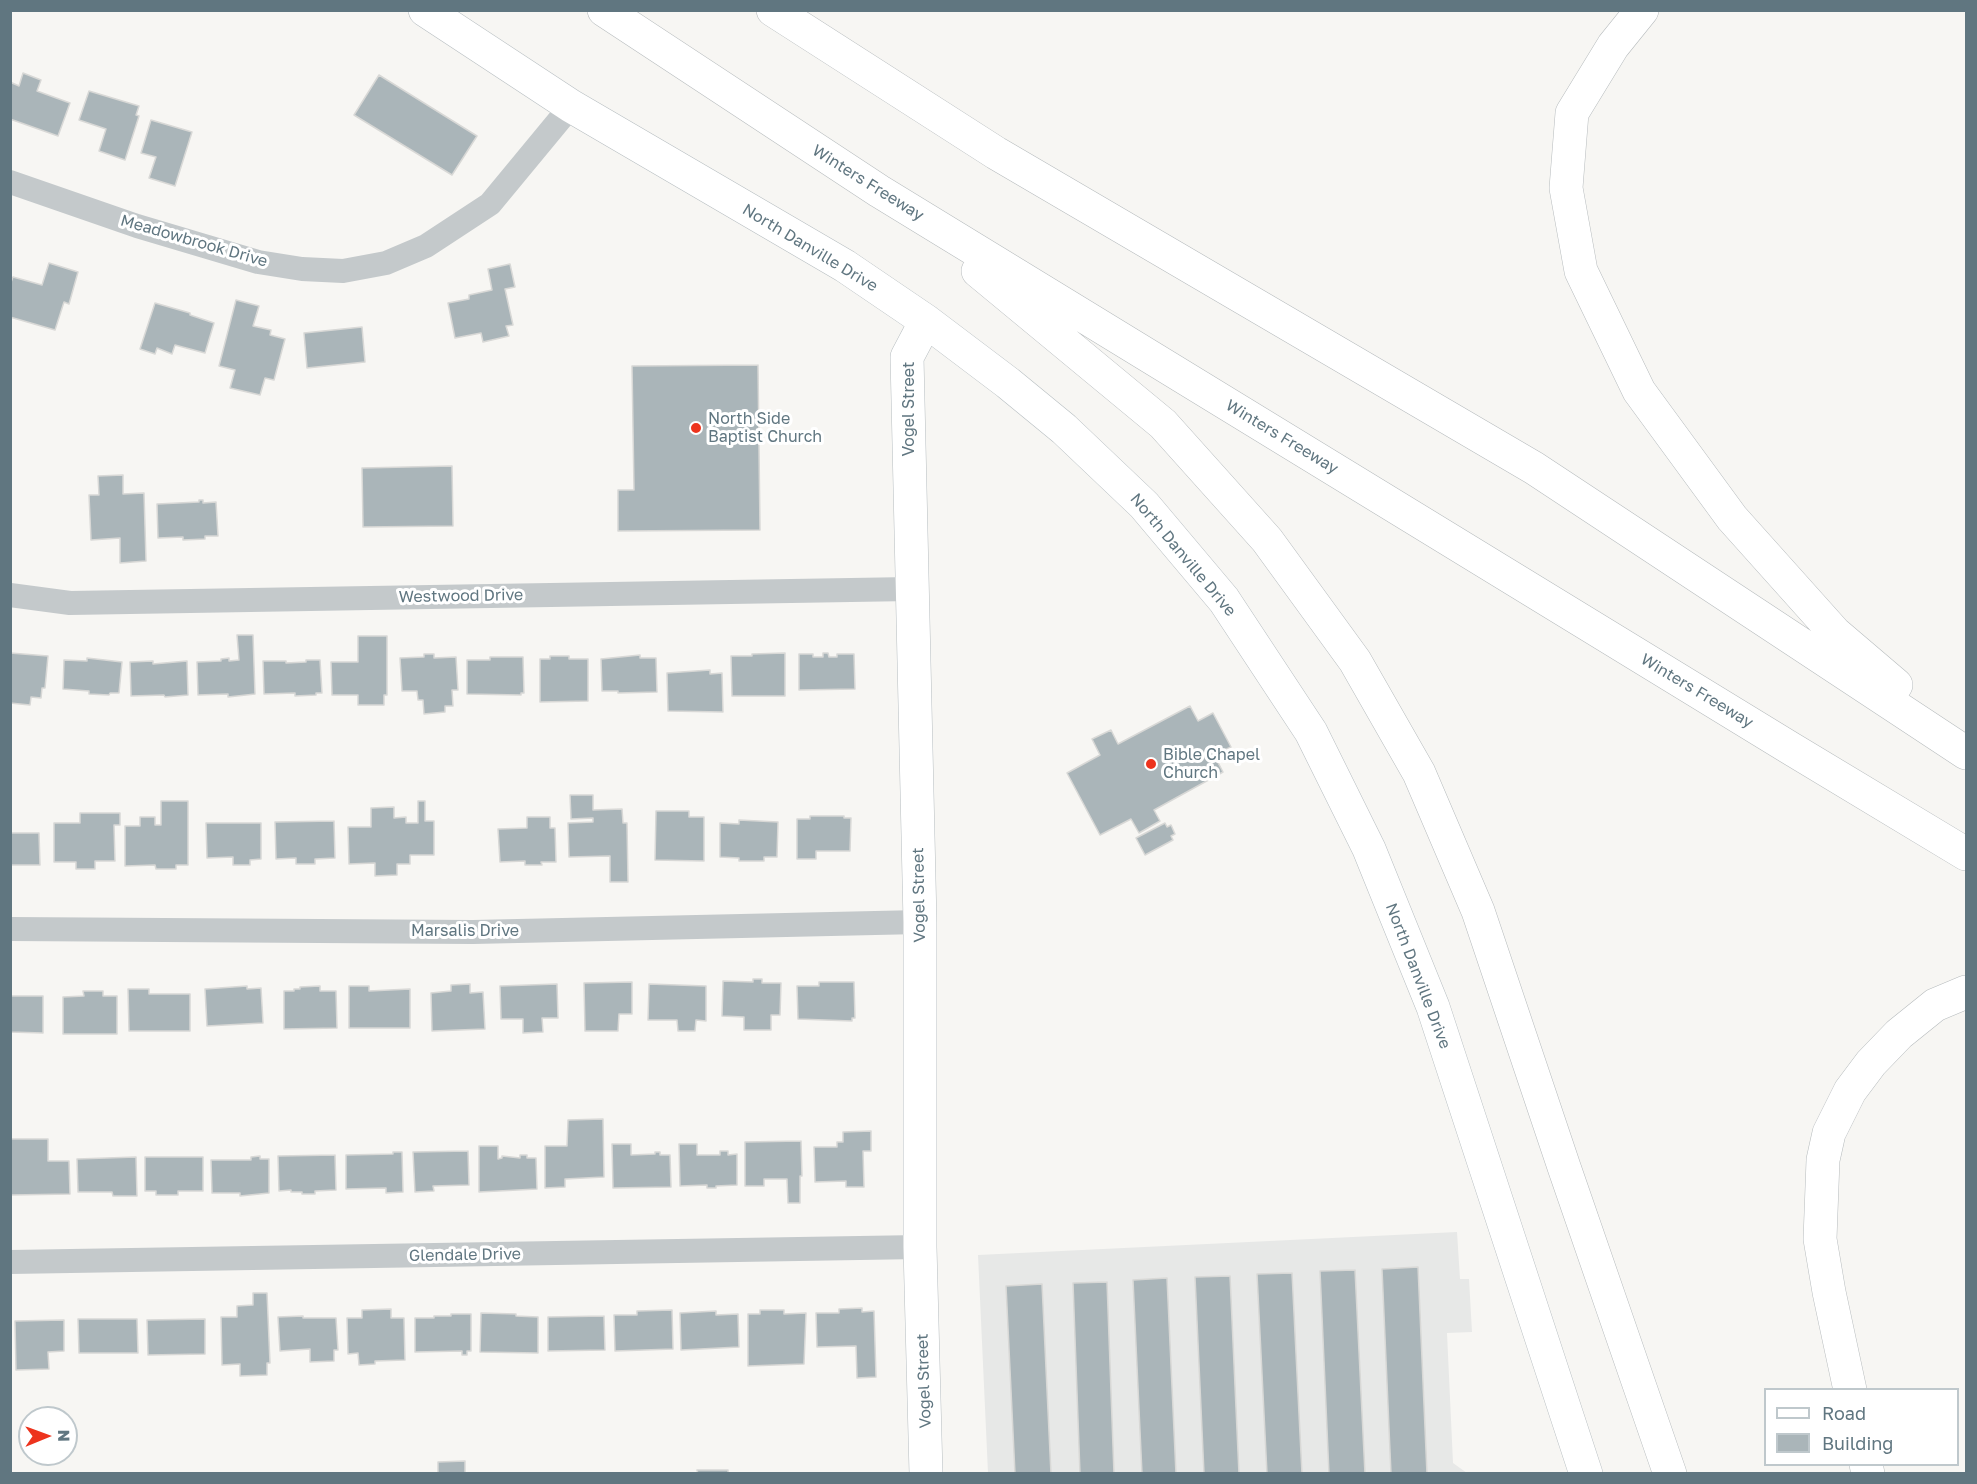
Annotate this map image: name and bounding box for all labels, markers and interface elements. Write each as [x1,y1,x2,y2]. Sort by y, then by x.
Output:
street label: Winters Freeway [809,141,927,225]
street label: North Danville Drive [739,200,881,296]
street label: Meadowbrook Drive [118,211,270,271]
street label: Vogel Street [899,362,919,456]
street label: Winters Freeway [1222,396,1342,478]
place label: North Side Baptist Church [708,409,822,447]
marker: North Side Baptist Church [689,421,703,435]
street label: North Danville Drive [1126,490,1240,620]
street label: Westwood Drive [399,585,523,607]
street label: Winters Freeway [1637,650,1757,732]
place label: Bible Chapel Church [1163,745,1260,783]
marker: Bible Chapel Church [1144,757,1158,771]
street label: Vogel Street [909,847,929,943]
street label: North Danville Drive [1381,900,1455,1052]
street label: Marsalis Drive [411,921,519,941]
street label: Glendale Drive [409,1244,521,1266]
street label: Vogel Street [913,1333,935,1429]
legend [1764,1388,1959,1466]
text: Road [1822,1402,1866,1424]
north arrow [18,1406,78,1466]
text: N [54,1429,74,1442]
text: Building [1822,1432,1893,1454]

